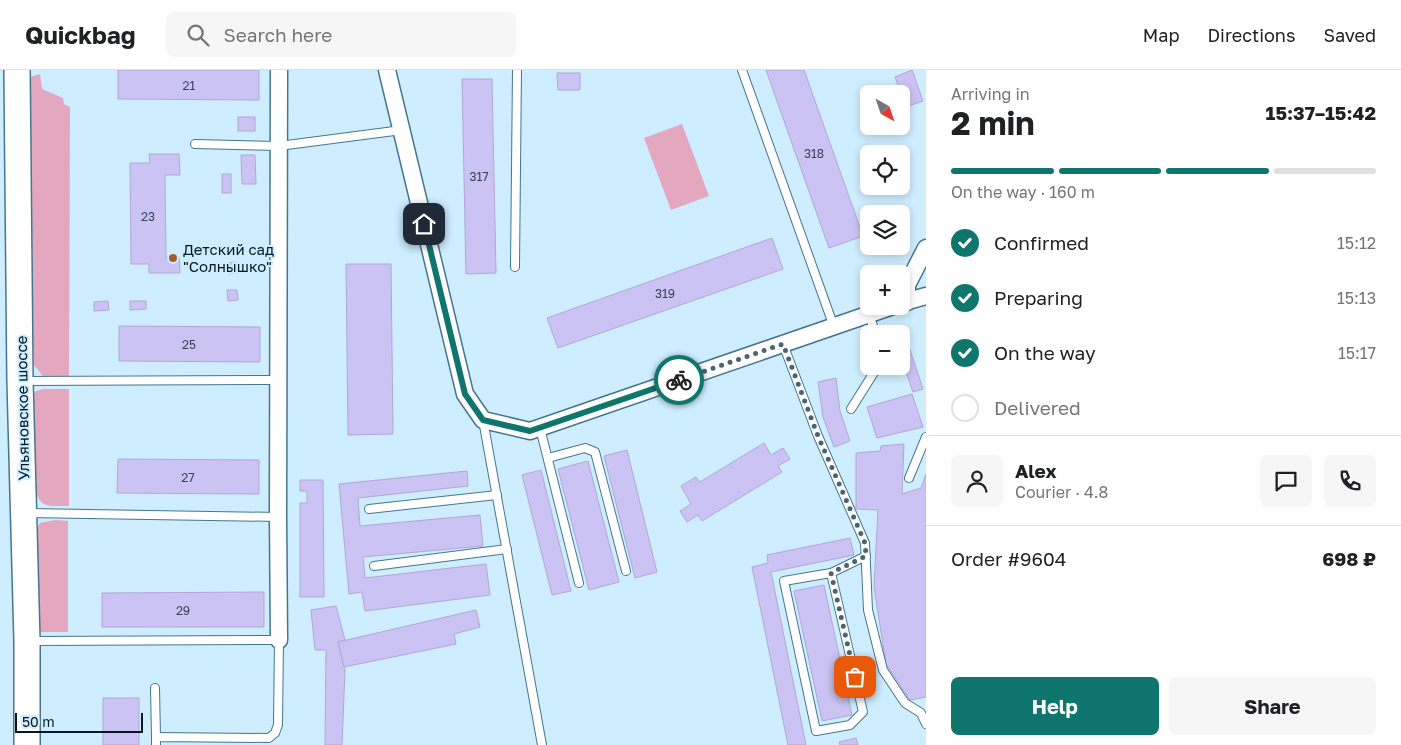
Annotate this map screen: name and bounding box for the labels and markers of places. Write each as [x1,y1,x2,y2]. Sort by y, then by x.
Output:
pin [403,203,445,245]
place label: Детский сад "Солнышко" [183,240,274,275]
marker: Детский сад "Солнышко" [167,252,179,264]
pin [834,656,876,698]

